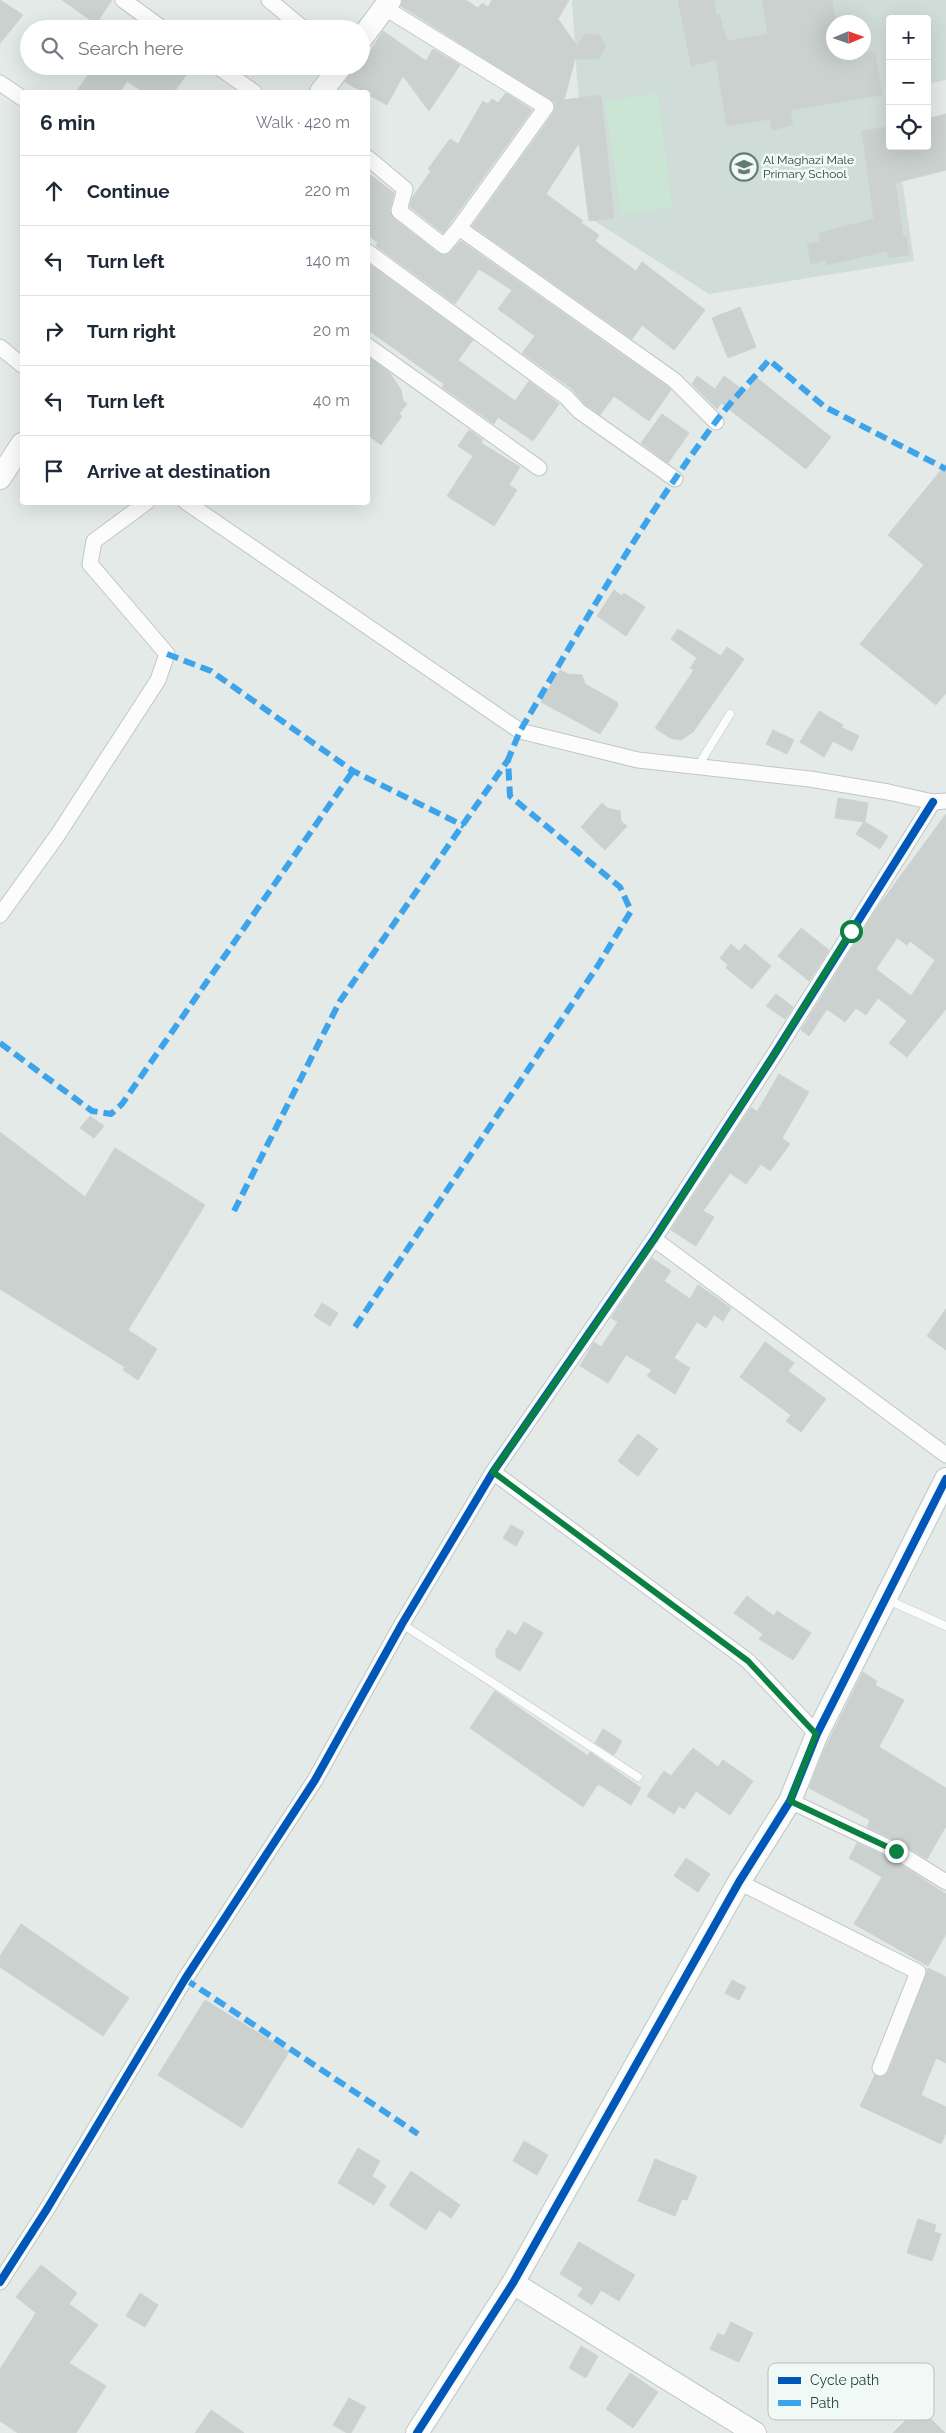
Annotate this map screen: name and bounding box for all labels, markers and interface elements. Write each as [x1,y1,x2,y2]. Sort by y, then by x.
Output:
north arrow [826,15,871,60]
map controls [886,15,931,150]
button: + [886,15,931,60]
search box [20,20,370,75]
icon: search [38,34,66,62]
text: Search here [78,37,184,59]
button: − [886,60,931,105]
button: locate [886,105,931,150]
text: 6 min [40,110,95,135]
text: Walk · 420 m [256,113,350,132]
school or university icon: Al Maghazi Male Primary School [729,152,759,182]
place label: Al Maghazi Male Primary School [763,153,854,181]
icon: ahead [40,177,68,205]
text: Continue [87,180,170,202]
text: 220 m [305,181,350,200]
icon: left [40,247,68,275]
text: Turn left [87,250,164,272]
text: 140 m [306,251,350,270]
icon: right [40,317,68,345]
text: Turn right [87,320,176,342]
text: 20 m [313,321,350,340]
icon: left [40,387,68,415]
text: Turn left [87,390,164,412]
text: 40 m [313,391,350,410]
icon: arrive [40,457,68,485]
text: Arrive at destination [87,460,271,482]
route start [840,920,863,943]
route end [885,1840,908,1863]
legend [768,2363,934,2420]
text: Cycle path [810,2372,879,2388]
text: Path [810,2395,839,2411]

